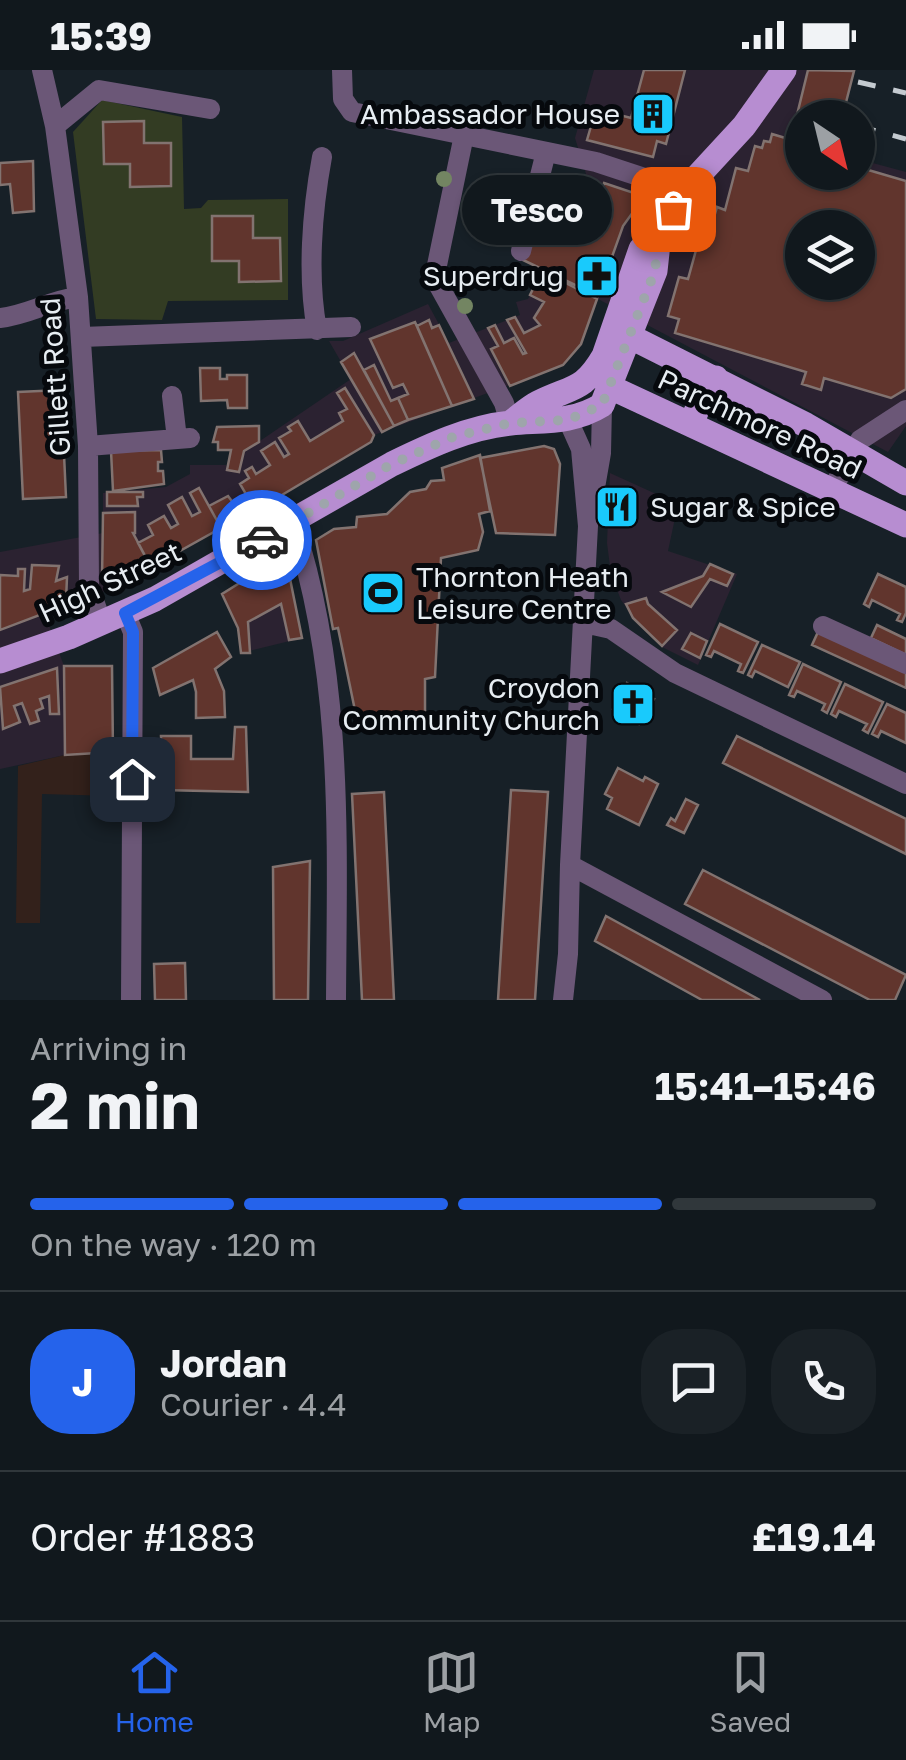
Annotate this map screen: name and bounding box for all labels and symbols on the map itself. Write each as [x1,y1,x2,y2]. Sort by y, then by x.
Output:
building icon: Ambassador House [630,91,676,137]
place label: Ambassador House [360,97,620,130]
north arrow [785,100,875,190]
pin [631,167,716,252]
callout: Tesco [463,174,613,244]
pharmacy icon: Superdrug [574,253,620,299]
place label: Superdrug [423,259,564,292]
street label: Gillett Road [33,297,77,457]
street label: Parchmore Road [653,362,867,485]
restaurant icon: Sugar & Spice [594,484,640,530]
courier [212,490,312,590]
place label: Sugar & Spice [650,490,836,523]
street label: High Street [33,534,186,629]
place label: Thornton Heath Leisure Centre [416,560,629,625]
sports icon: Thornton Heath Leisure Centre [360,570,406,616]
place label: Croydon Community Church [342,671,600,736]
church icon: Croydon Community Church [610,681,656,727]
pin [90,737,175,822]

